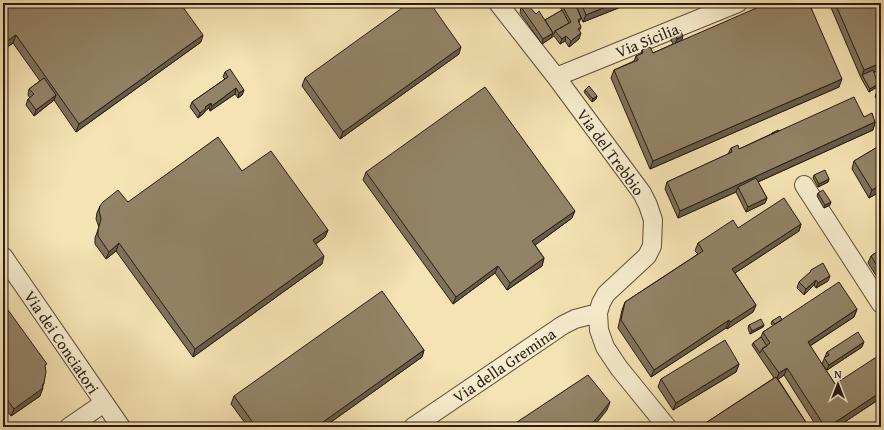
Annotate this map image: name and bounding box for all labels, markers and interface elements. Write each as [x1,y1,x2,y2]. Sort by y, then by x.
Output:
street label: Via Sicilia [612,16,683,64]
street label: Via del Trebbio [571,104,651,200]
street label: Via dei Conciatori [18,286,106,399]
street label: Via della Gremina [448,321,561,408]
north arrow [818,364,858,404]
text: N [834,366,842,382]

